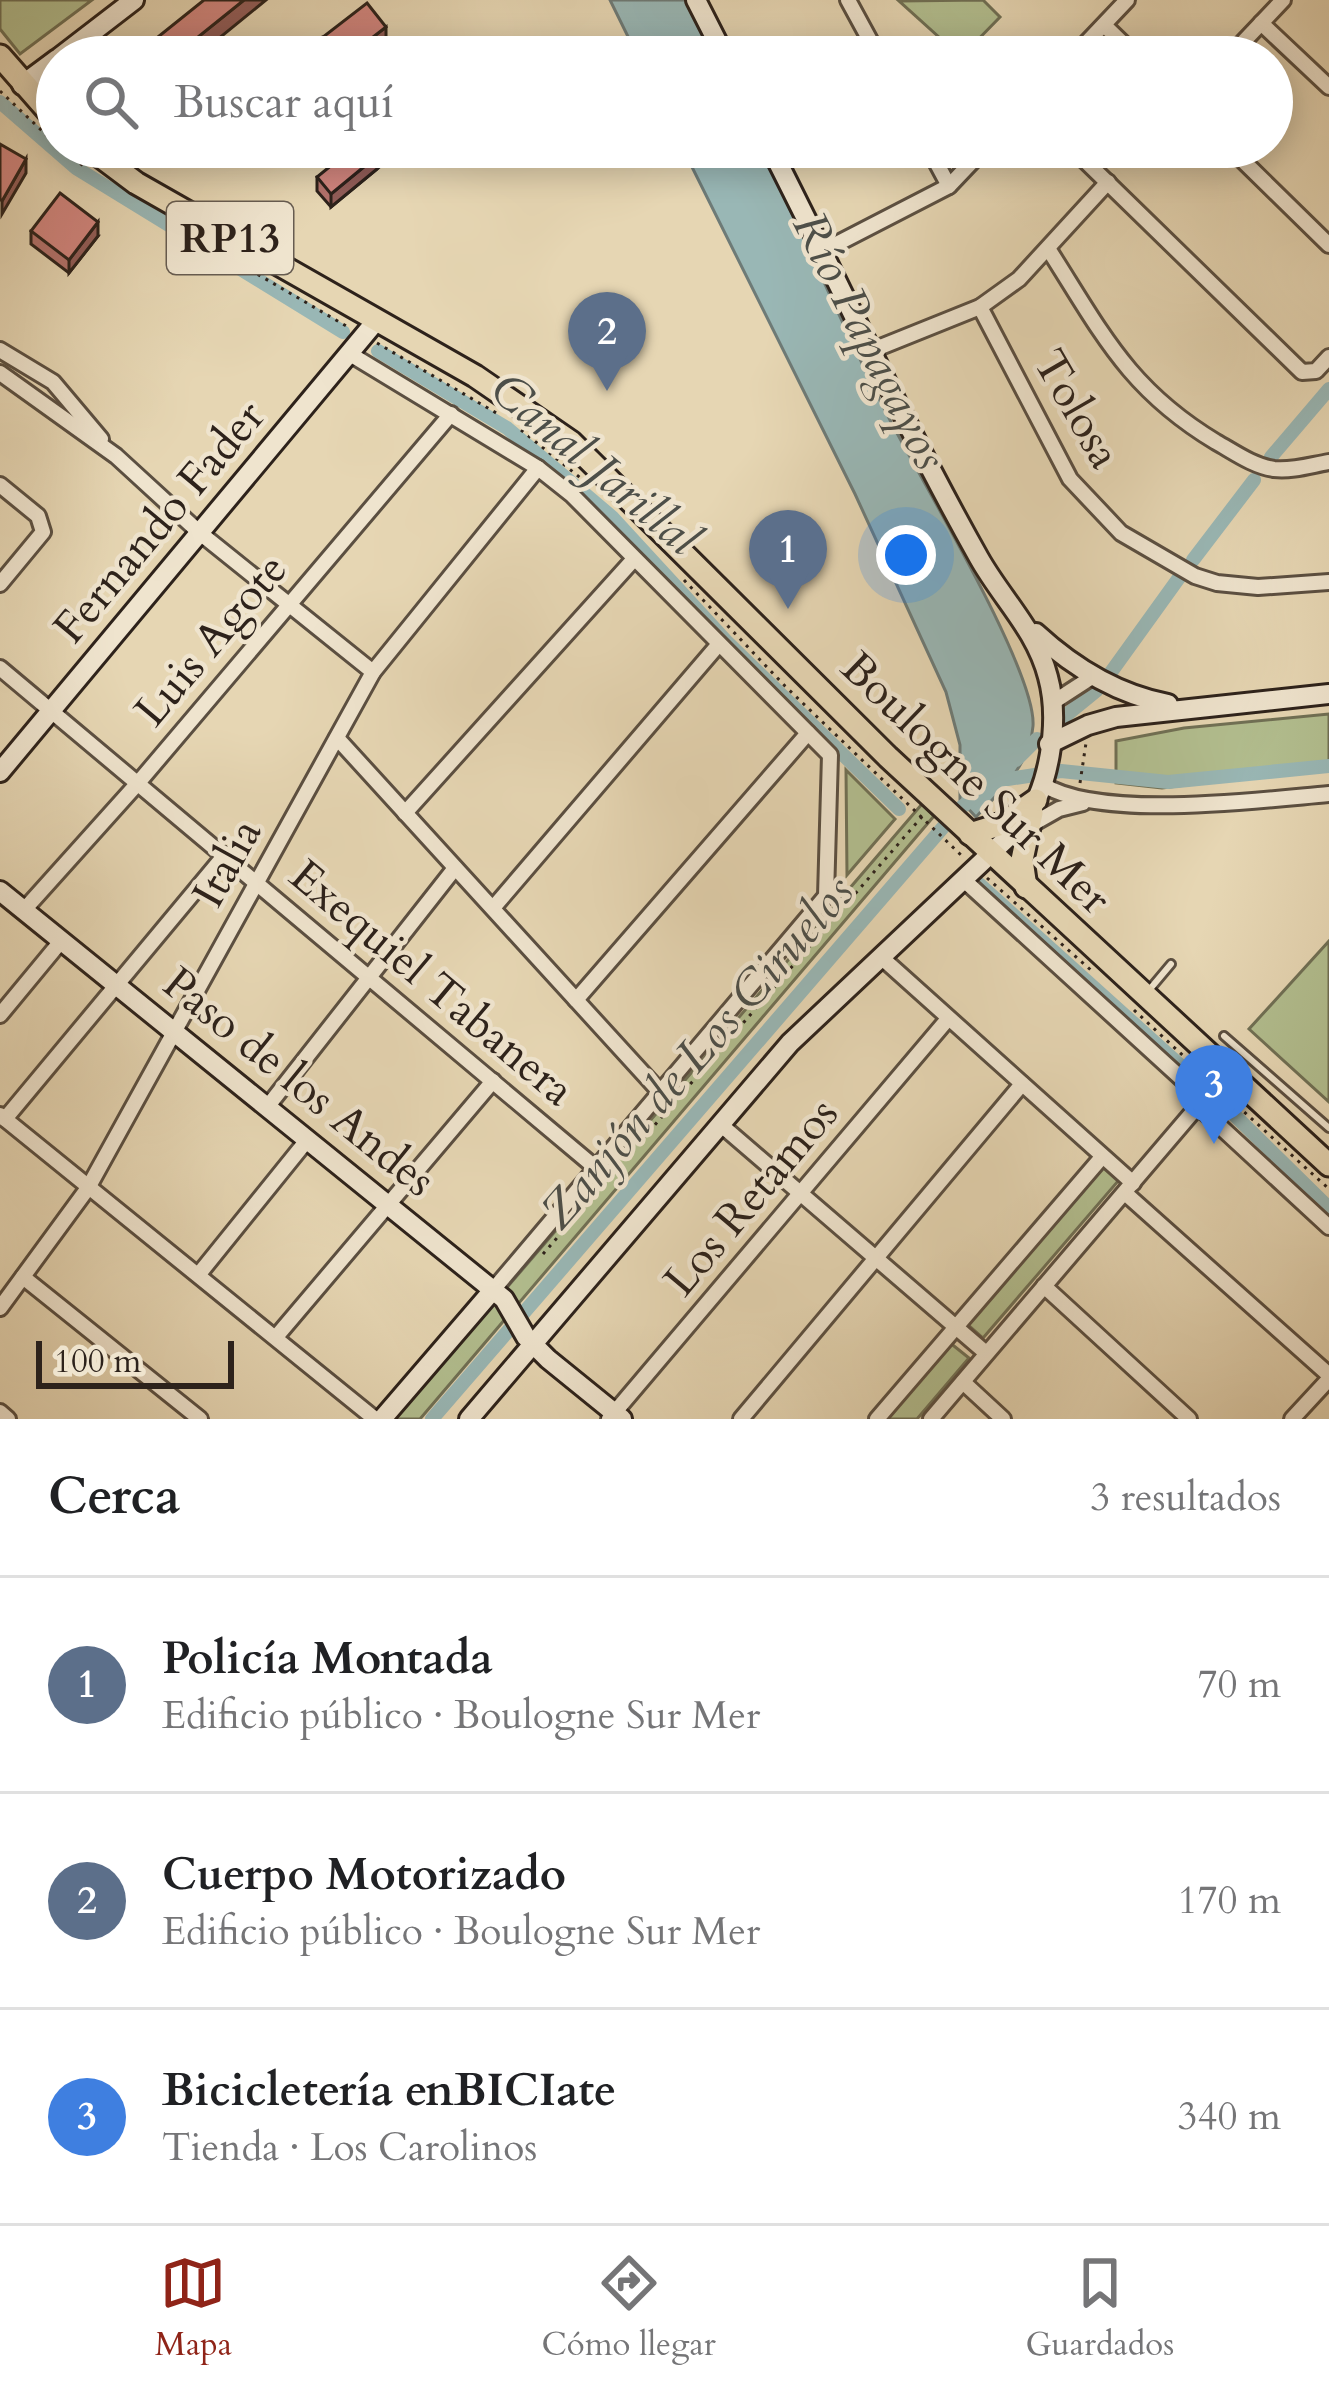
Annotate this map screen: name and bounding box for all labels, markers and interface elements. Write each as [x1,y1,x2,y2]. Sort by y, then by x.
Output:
search box [36,36,1293,168]
icon: search [78,69,144,135]
text: Buscar aquí [174,72,394,133]
water label: Río Papagayos [777,201,963,481]
road number: RP13 [167,202,293,274]
pin: 2 [568,292,646,391]
street label: Tolosa [1019,338,1135,480]
water label: Canal Jarillal [477,357,715,572]
street label: Fernando Fader [39,387,279,656]
pin: 1 [749,510,827,609]
your location [876,525,936,585]
street label: Luis Agote [121,541,301,739]
street label: Boulogne Sur Mer [828,638,1125,928]
street label: Italia [178,808,276,918]
street label: Exequiel Tabanera [277,846,587,1120]
water label: Zanjón de Los Ciruelos [525,861,869,1243]
street label: Paso de los Andes [150,953,448,1211]
pin: 3 [1175,1045,1253,1144]
street label: Los Retamos [650,1085,852,1309]
scale bar [36,1335,234,1388]
text: 100 m [54,1339,141,1384]
text: Cerca [48,1462,180,1532]
text: 3 resultados [1090,1471,1281,1524]
text: Policía Montada [162,1628,493,1689]
text: 1 [77,1658,97,1711]
text: 70 m [1198,1658,1281,1711]
text: Edificio público · Boulogne Sur Mer [162,1689,760,1742]
text: Cuerpo Motorizado [162,1844,566,1905]
text: 2 [77,1874,97,1927]
text: 170 m [1178,1874,1281,1927]
text: Edificio público · Boulogne Sur Mer [162,1905,760,1958]
text: Bicicletería enBICIate [162,2060,616,2121]
text: 3 [77,2090,97,2143]
text: 340 m [1178,2090,1281,2143]
text: Tienda · Los Carolinos [162,2121,537,2174]
tab: Mapa [155,2250,232,2367]
tab: Cómo llegar [542,2250,716,2367]
tab: Guardados [1025,2250,1174,2367]

